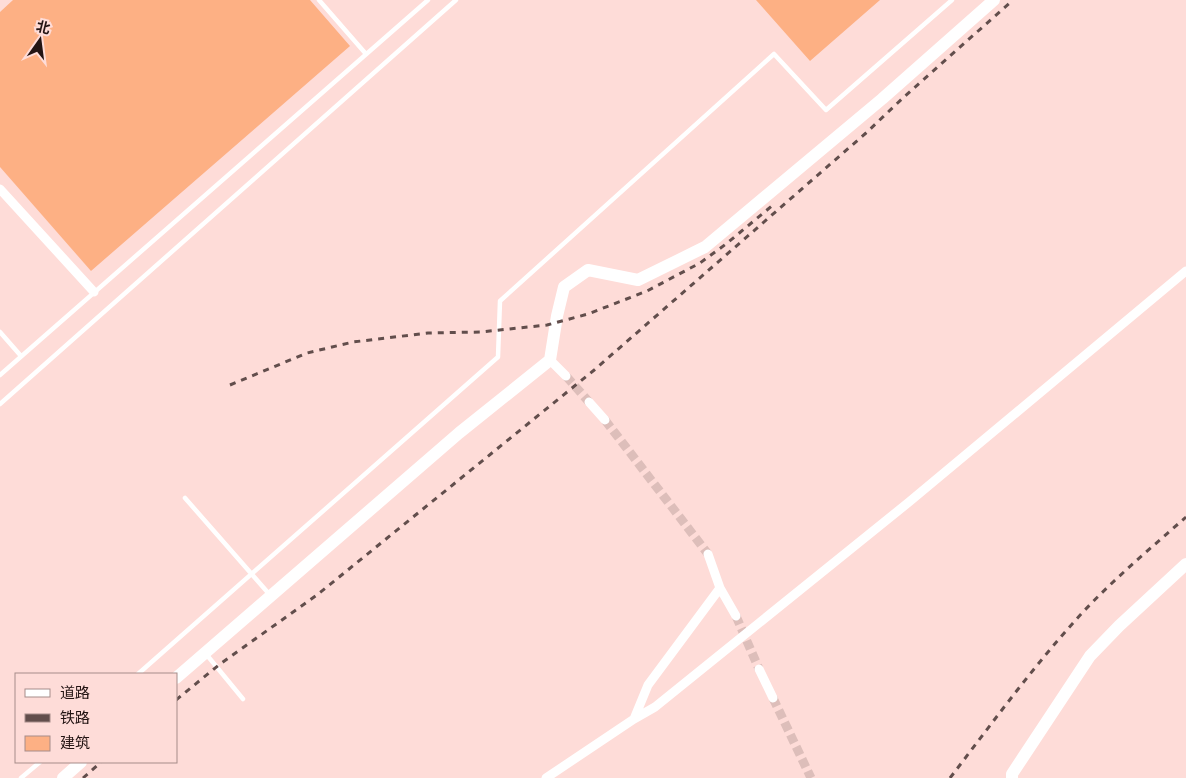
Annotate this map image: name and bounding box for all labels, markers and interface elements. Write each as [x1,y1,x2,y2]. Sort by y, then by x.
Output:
north arrow [15,15,65,65]
text: 北 [34,18,52,37]
legend [15,673,178,763]
text: 道路 [60,684,90,702]
text: 铁路 [60,709,90,727]
text: 建筑 [60,734,90,752]

